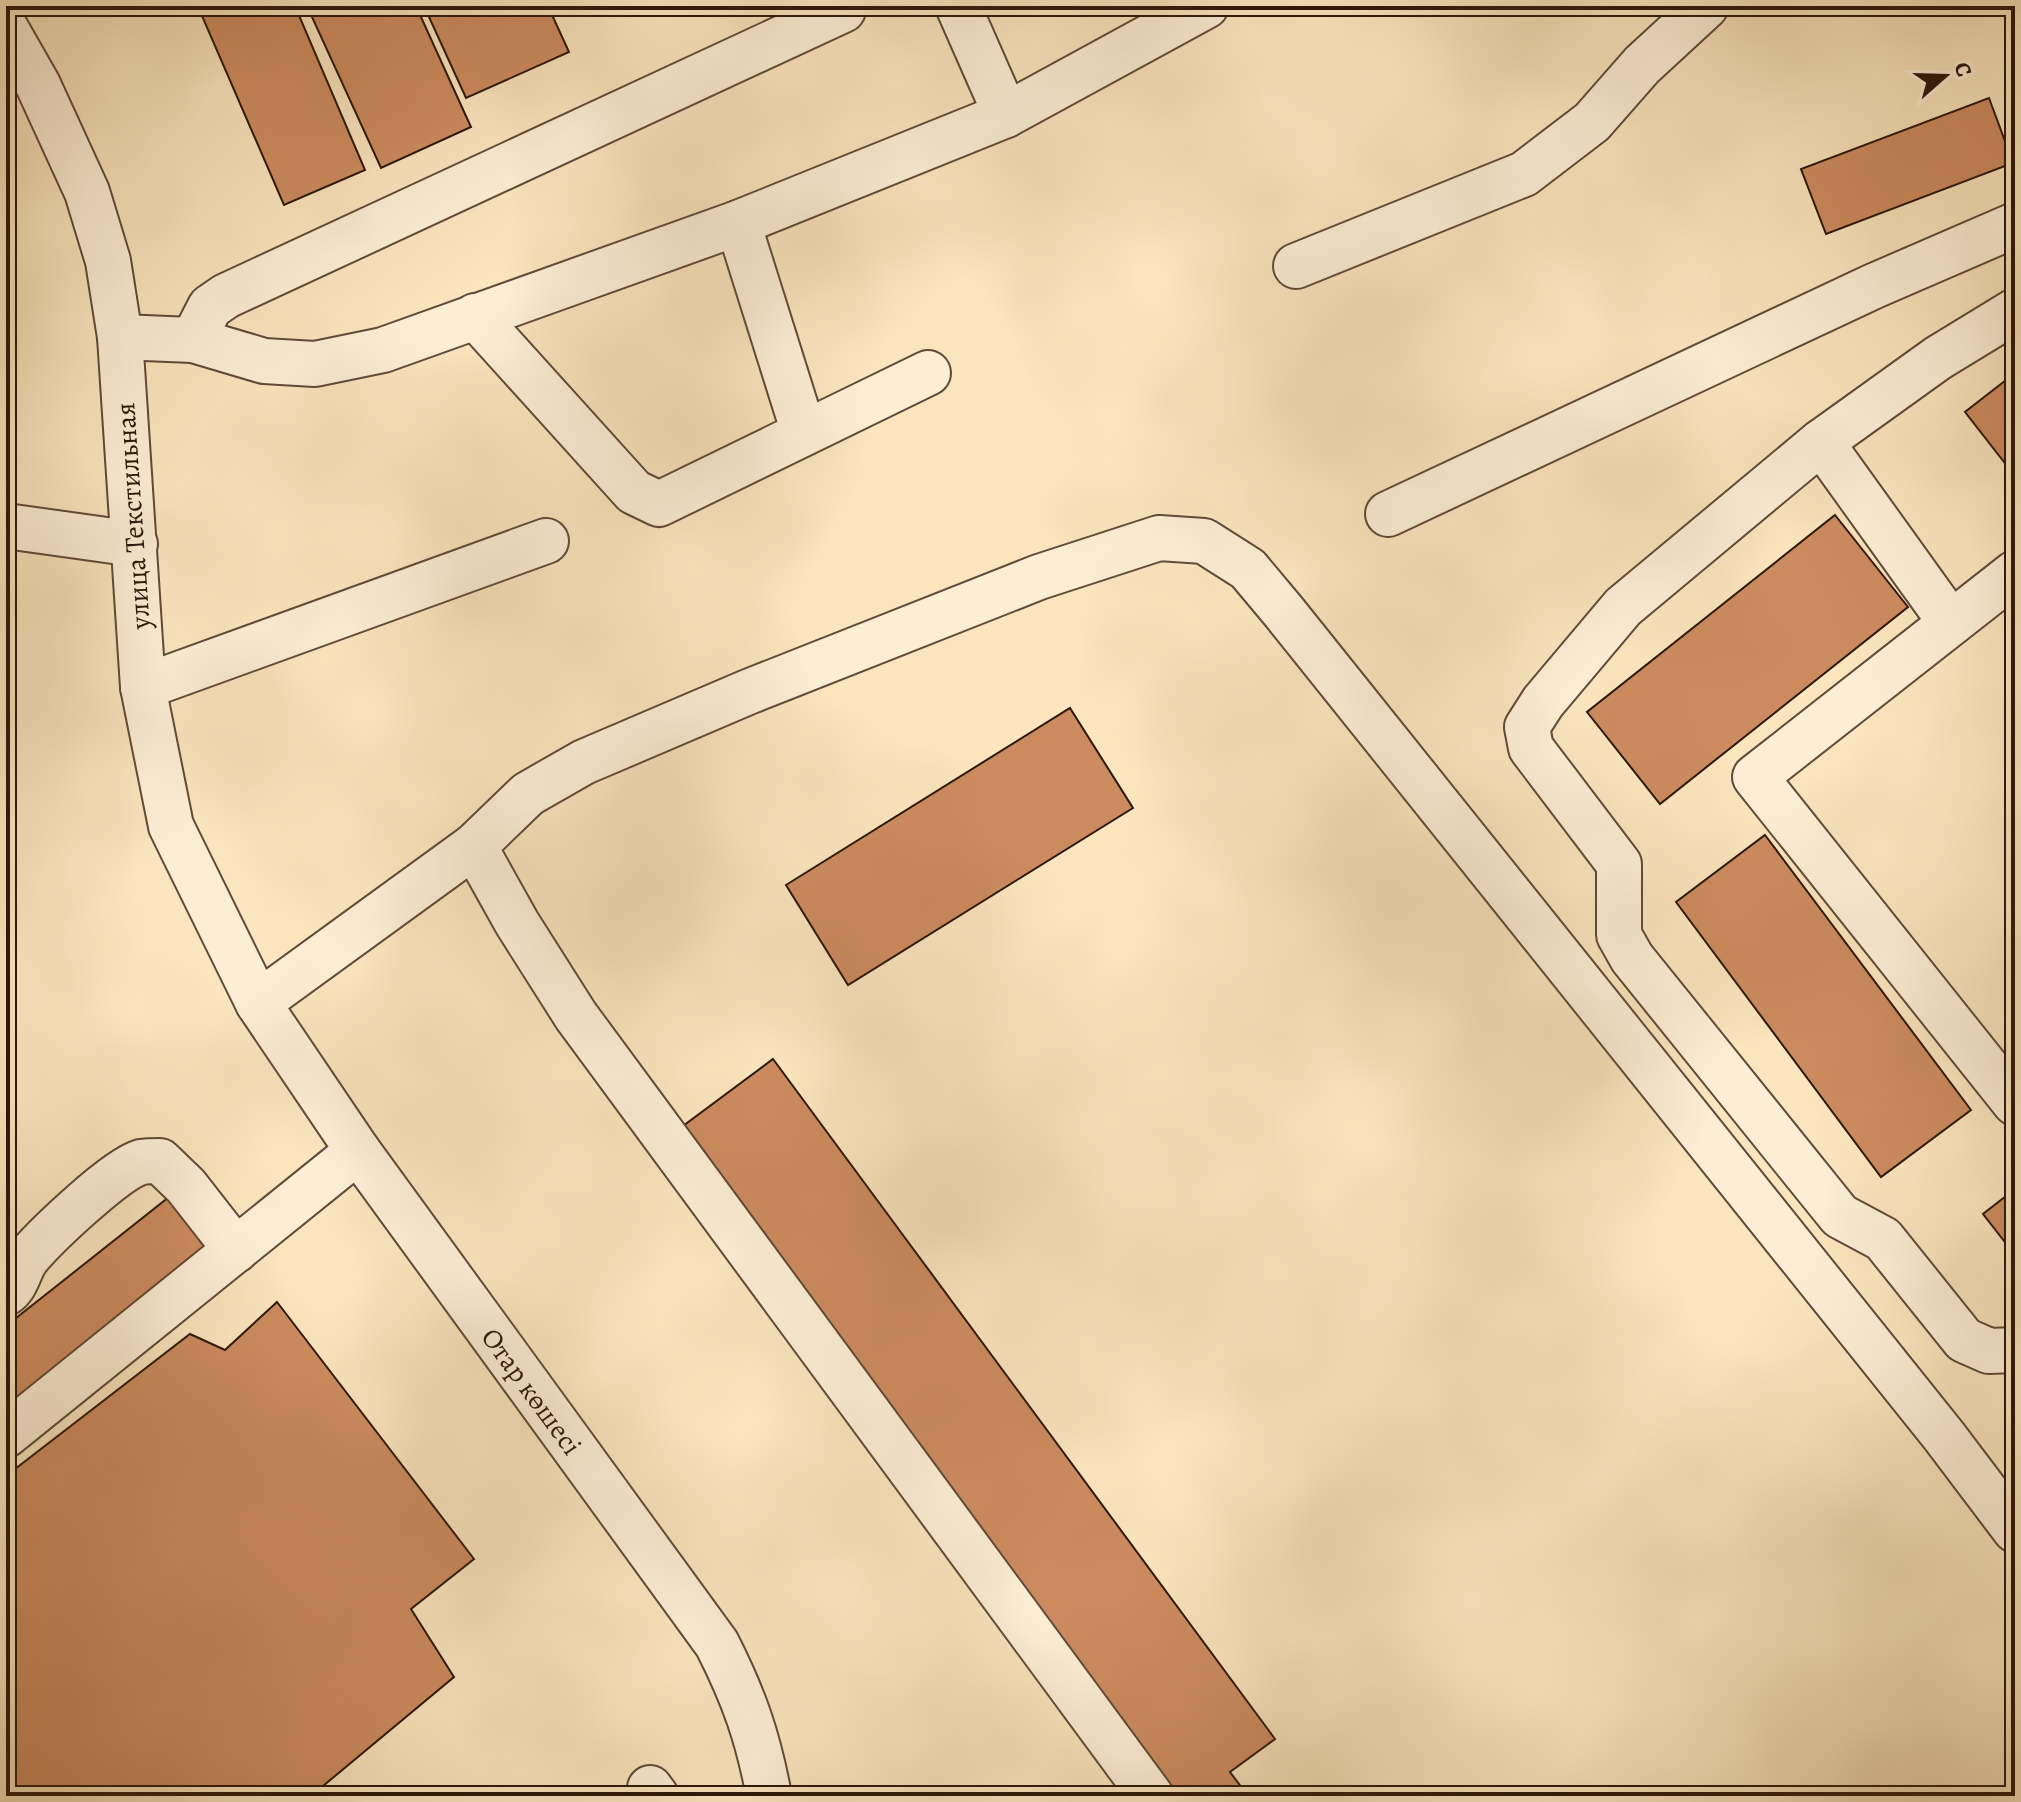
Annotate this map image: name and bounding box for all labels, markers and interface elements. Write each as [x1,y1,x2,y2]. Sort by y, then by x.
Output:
north arrow [1905,36,1985,116]
text: С [1946,58,1979,81]
street label: улица Текстильная [106,401,160,632]
street label: Отар көшесі [472,1320,590,1463]

